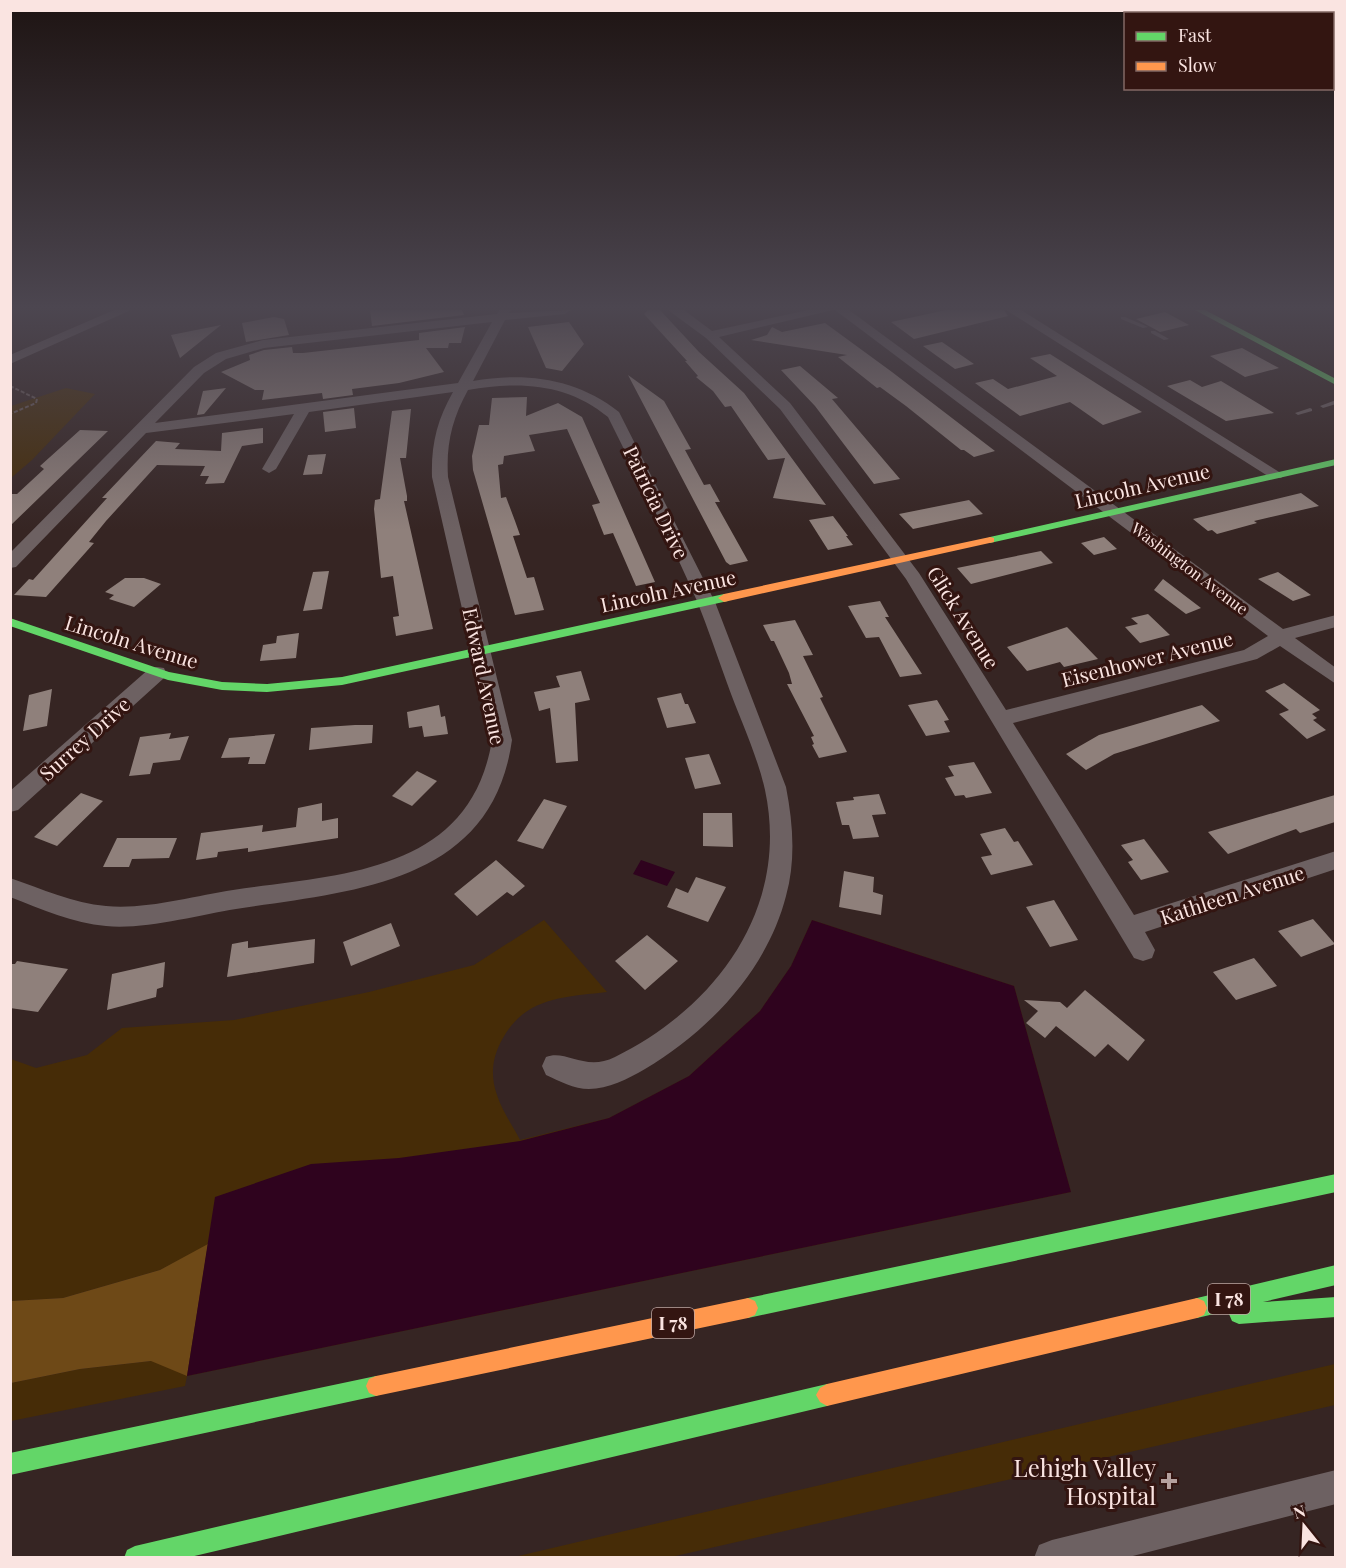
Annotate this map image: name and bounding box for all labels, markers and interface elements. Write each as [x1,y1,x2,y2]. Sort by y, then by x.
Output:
legend [1124,12,1334,90]
text: Fast [1178,23,1212,47]
text: Slow [1178,53,1216,77]
street label: Patricia Drive [618,441,696,563]
street label: Lincoln Avenue [1072,456,1212,514]
street label: Washington Avenue [1127,517,1253,619]
street label: Glick Avenue [922,561,1006,673]
street label: Lincoln Avenue [598,562,738,618]
street label: Edward Avenue [457,605,513,747]
street label: Lincoln Avenue [62,608,202,674]
street label: Eisenhower Avenue [1058,624,1236,692]
street label: Surrey Drive [33,690,135,786]
street label: Kathleen Avenue [1157,858,1307,930]
road number: I 78 [1208,1284,1250,1314]
road number: I 78 [652,1308,694,1338]
place label: Lehigh Valley Hospital [1014,1451,1156,1511]
marker: Lehigh Valley Hospital [1160,1472,1178,1490]
north arrow [1274,1496,1334,1556]
text: N [1290,1499,1308,1523]

